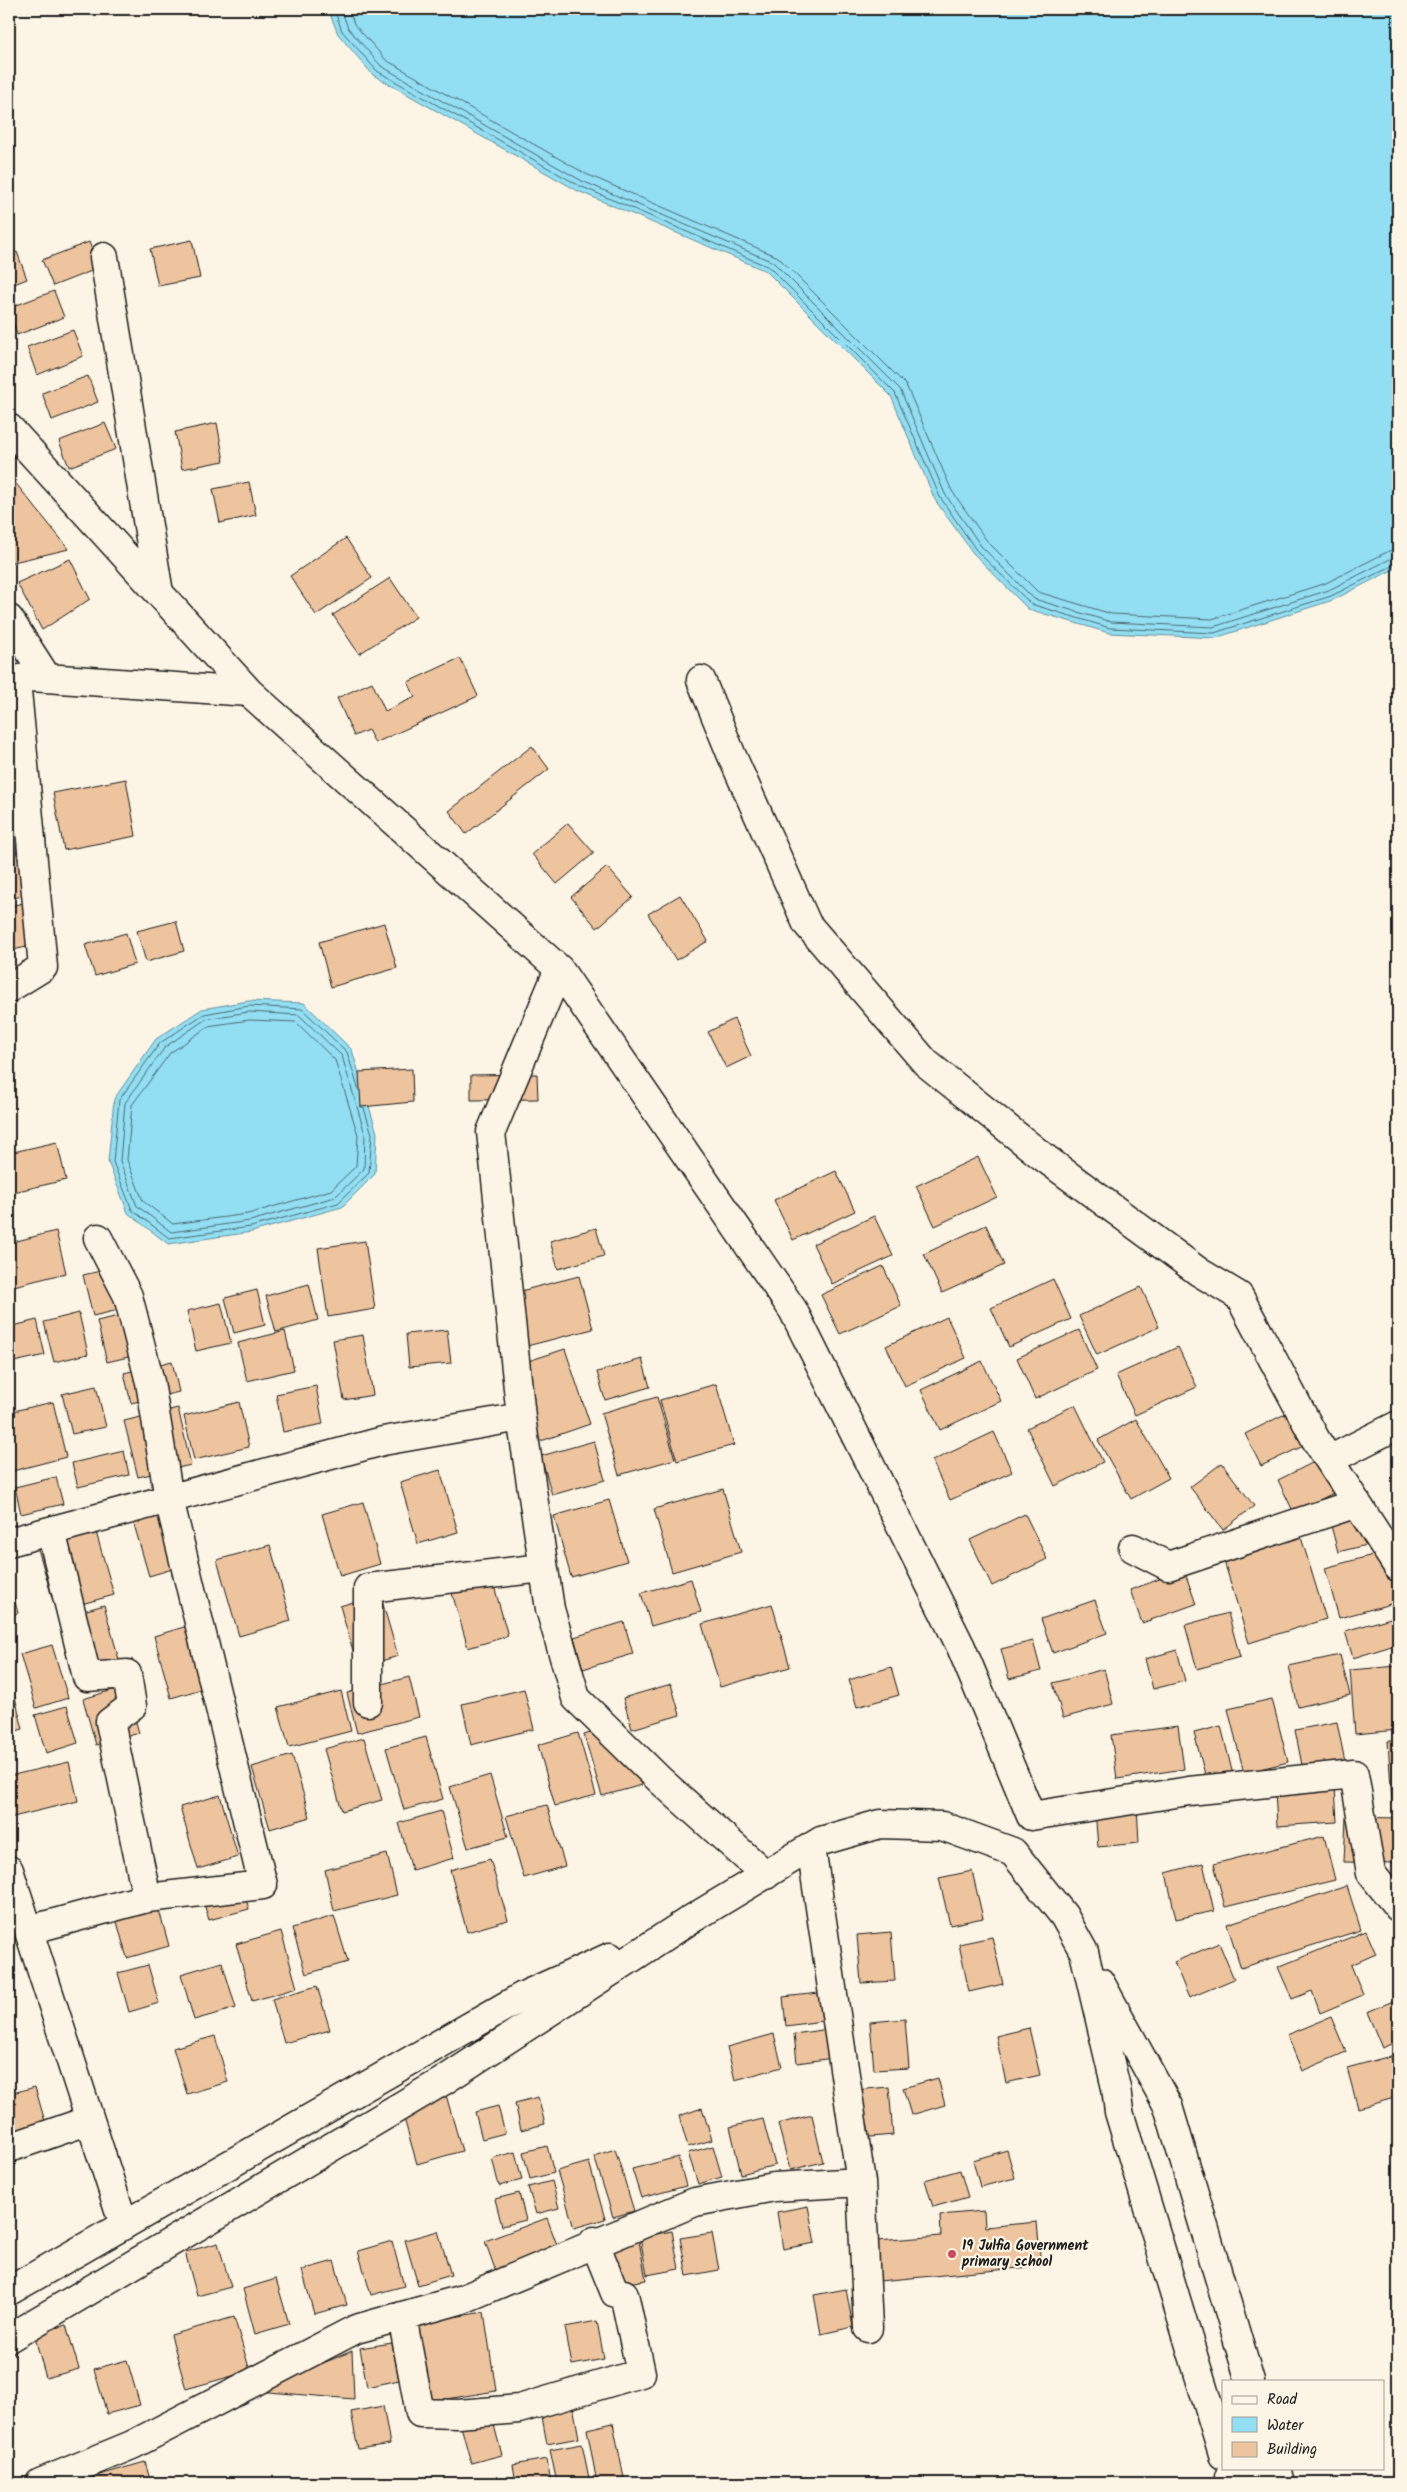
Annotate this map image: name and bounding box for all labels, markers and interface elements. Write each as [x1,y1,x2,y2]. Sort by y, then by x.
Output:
place label: 19 Julfia Government primary school [961,2235,1089,2273]
marker: 19 Julfia Government primary school [946,2248,958,2260]
legend [1222,2380,1384,2470]
text: Road [1267,2388,1298,2412]
text: Water [1267,2414,1304,2438]
text: Building [1267,2438,1317,2462]

